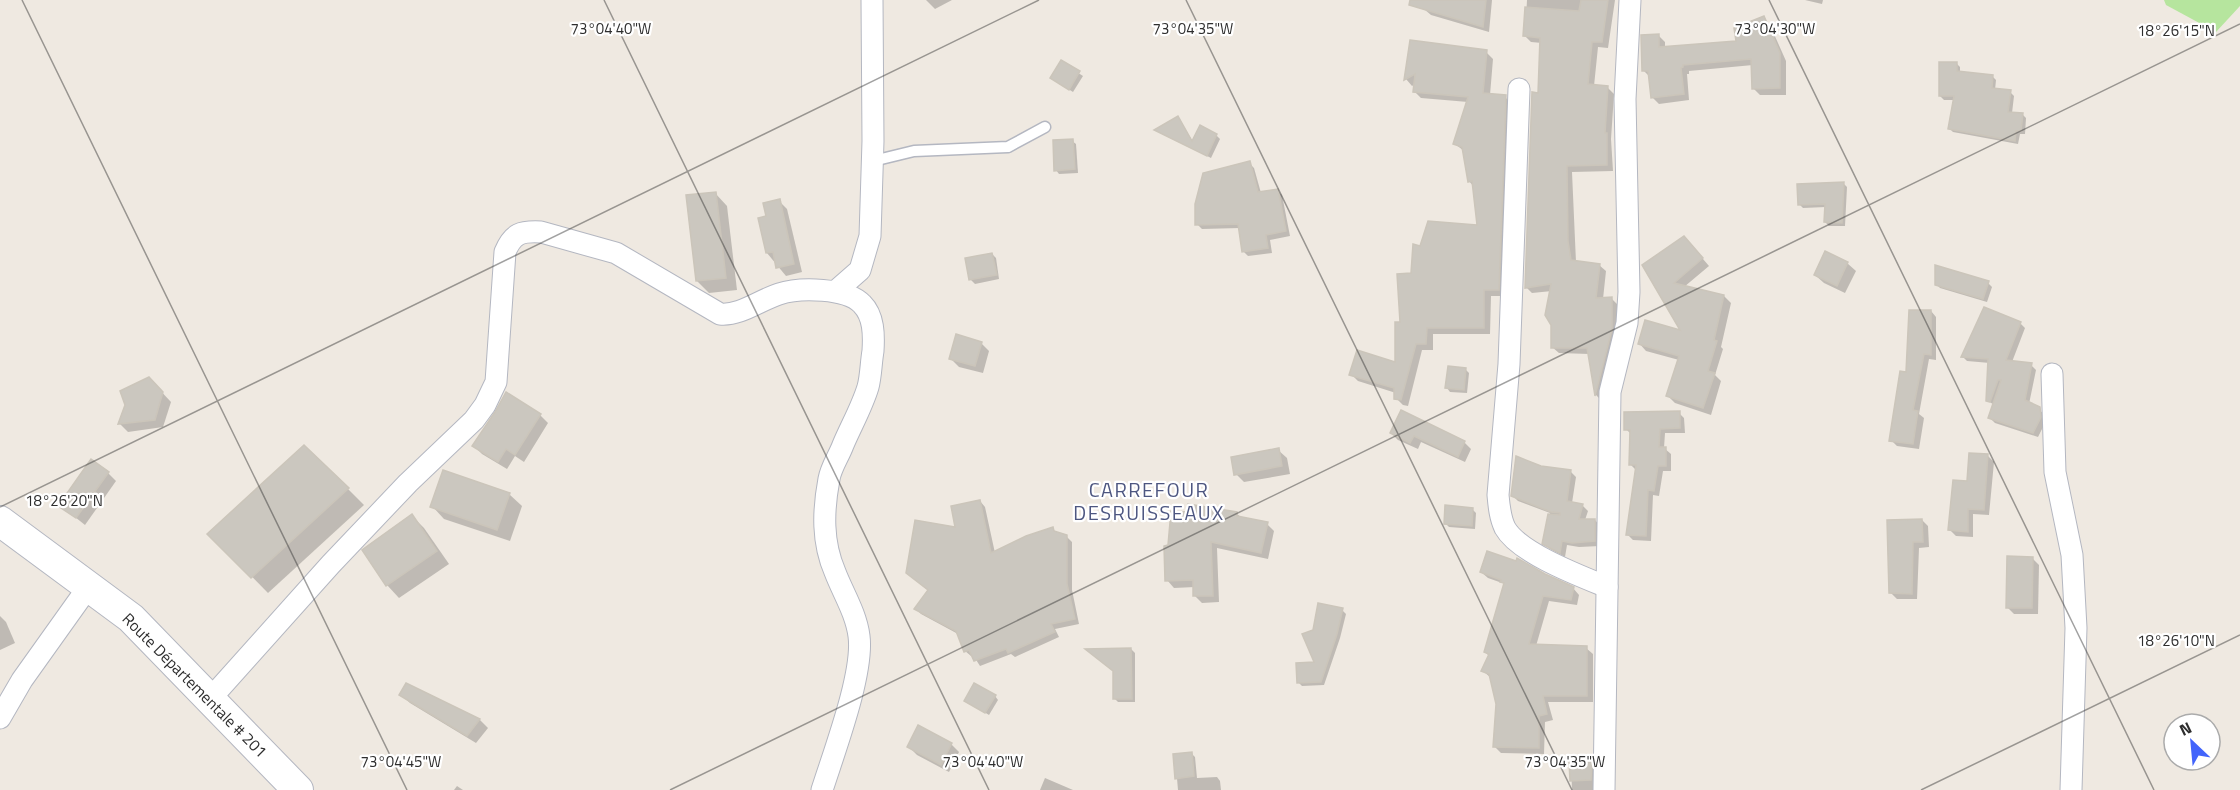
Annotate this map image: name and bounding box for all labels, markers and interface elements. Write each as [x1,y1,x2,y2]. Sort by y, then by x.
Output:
text: 73°04'40"W [571,17,651,40]
text: 73°04'35"W [1153,17,1233,40]
text: 73°04'30"W [1735,17,1815,40]
text: 18°26'15"N [2137,19,2215,42]
district label: CARREFOUR DESRUISSEAUX [1073,474,1225,528]
text: 18°26'20"N [25,489,103,512]
street label: Route Départementale # 201 [117,607,273,763]
text: 18°26'10"N [2137,629,2215,652]
north arrow [2162,712,2222,772]
text: N [2175,715,2196,742]
text: 73°04'45"W [361,750,441,773]
text: 73°04'40"W [943,750,1023,773]
text: 73°04'35"W [1525,750,1605,773]

